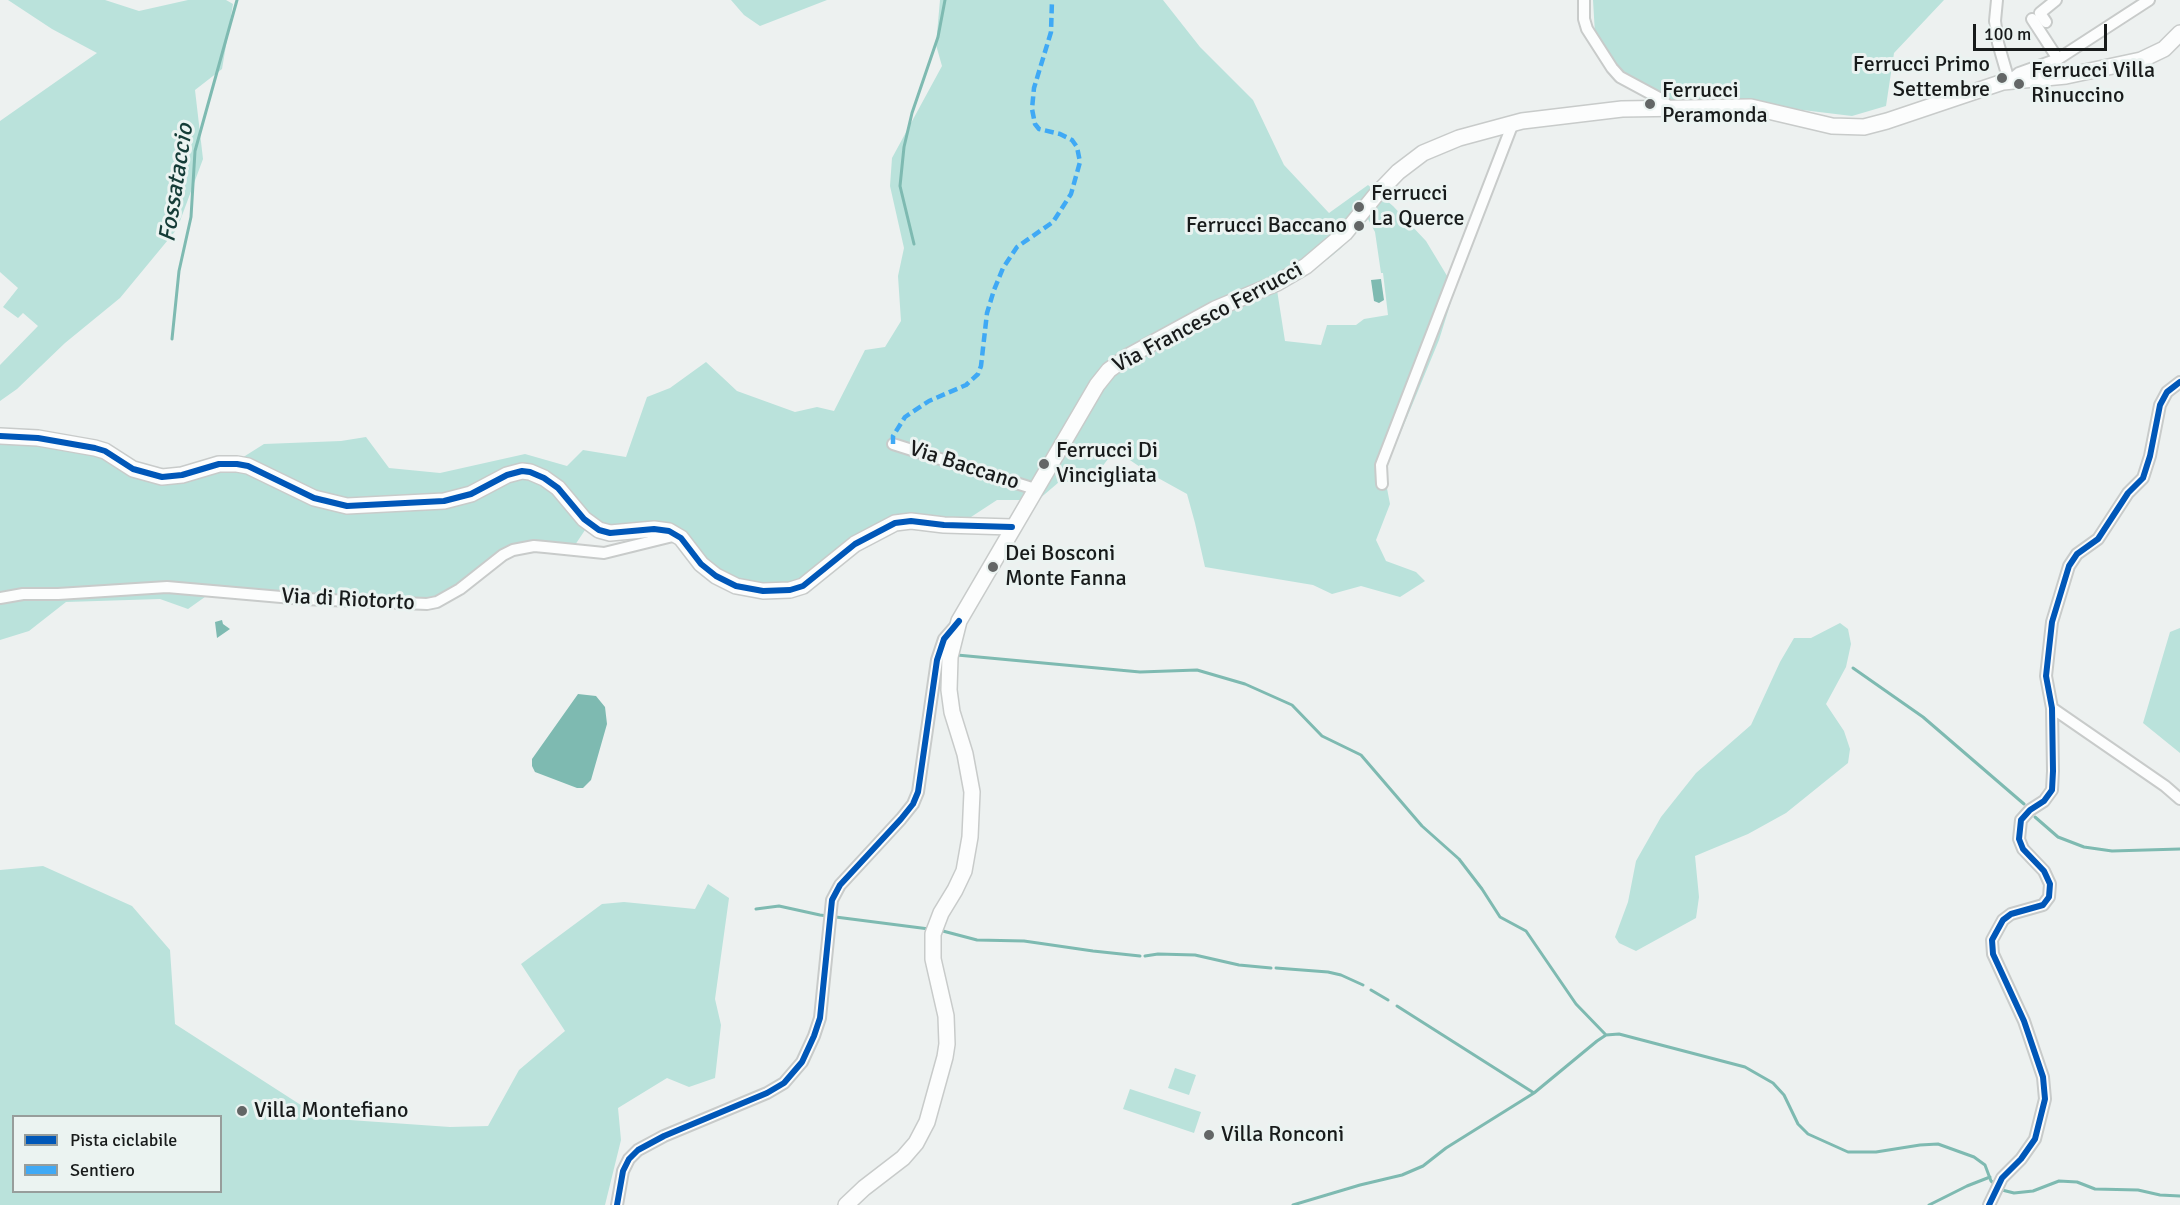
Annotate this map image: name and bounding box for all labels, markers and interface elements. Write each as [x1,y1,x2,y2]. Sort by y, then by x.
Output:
scale bar [1976,12,2110,50]
text: 100 m [1984,23,2031,45]
place label: Ferrucci Primo Settembre [1853,52,1990,104]
place label: Ferrucci Villa Rinuccino [2031,58,2155,110]
marker: Ferrucci Primo Settembre [1995,71,2009,85]
marker: Ferrucci Villa Rinuccino [2012,77,2026,91]
place label: Ferrucci Peramonda [1662,78,1768,130]
marker: Ferrucci Peramonda [1643,97,1657,111]
water label: Fossataccio [153,122,201,244]
place label: Ferrucci La Querce [1371,181,1465,232]
marker: Ferrucci La Querce [1352,200,1366,214]
place label: Ferrucci Baccano [1186,213,1347,239]
marker: Ferrucci Baccano [1352,219,1366,233]
street label: Via Francesco Ferrucci [1109,257,1307,379]
street label: Via Baccano [906,436,1022,496]
place label: Ferrucci Di Vincigliata [1056,438,1158,490]
marker: Ferrucci Di Vincigliata [1037,457,1051,471]
place label: Dei Bosconi Monte Fanna [1005,541,1127,592]
marker: Dei Bosconi Monte Fanna [986,560,1000,574]
street label: Via di Riotorto [280,583,416,617]
place label: Villa Montefiano [254,1098,408,1124]
marker: Villa Montefiano [235,1104,249,1118]
legend [12,1115,222,1193]
place label: Villa Ronconi [1221,1122,1344,1148]
marker: Villa Ronconi [1202,1128,1216,1142]
text: Pista ciclabile [70,1129,177,1151]
text: Sentiero [70,1159,135,1181]

